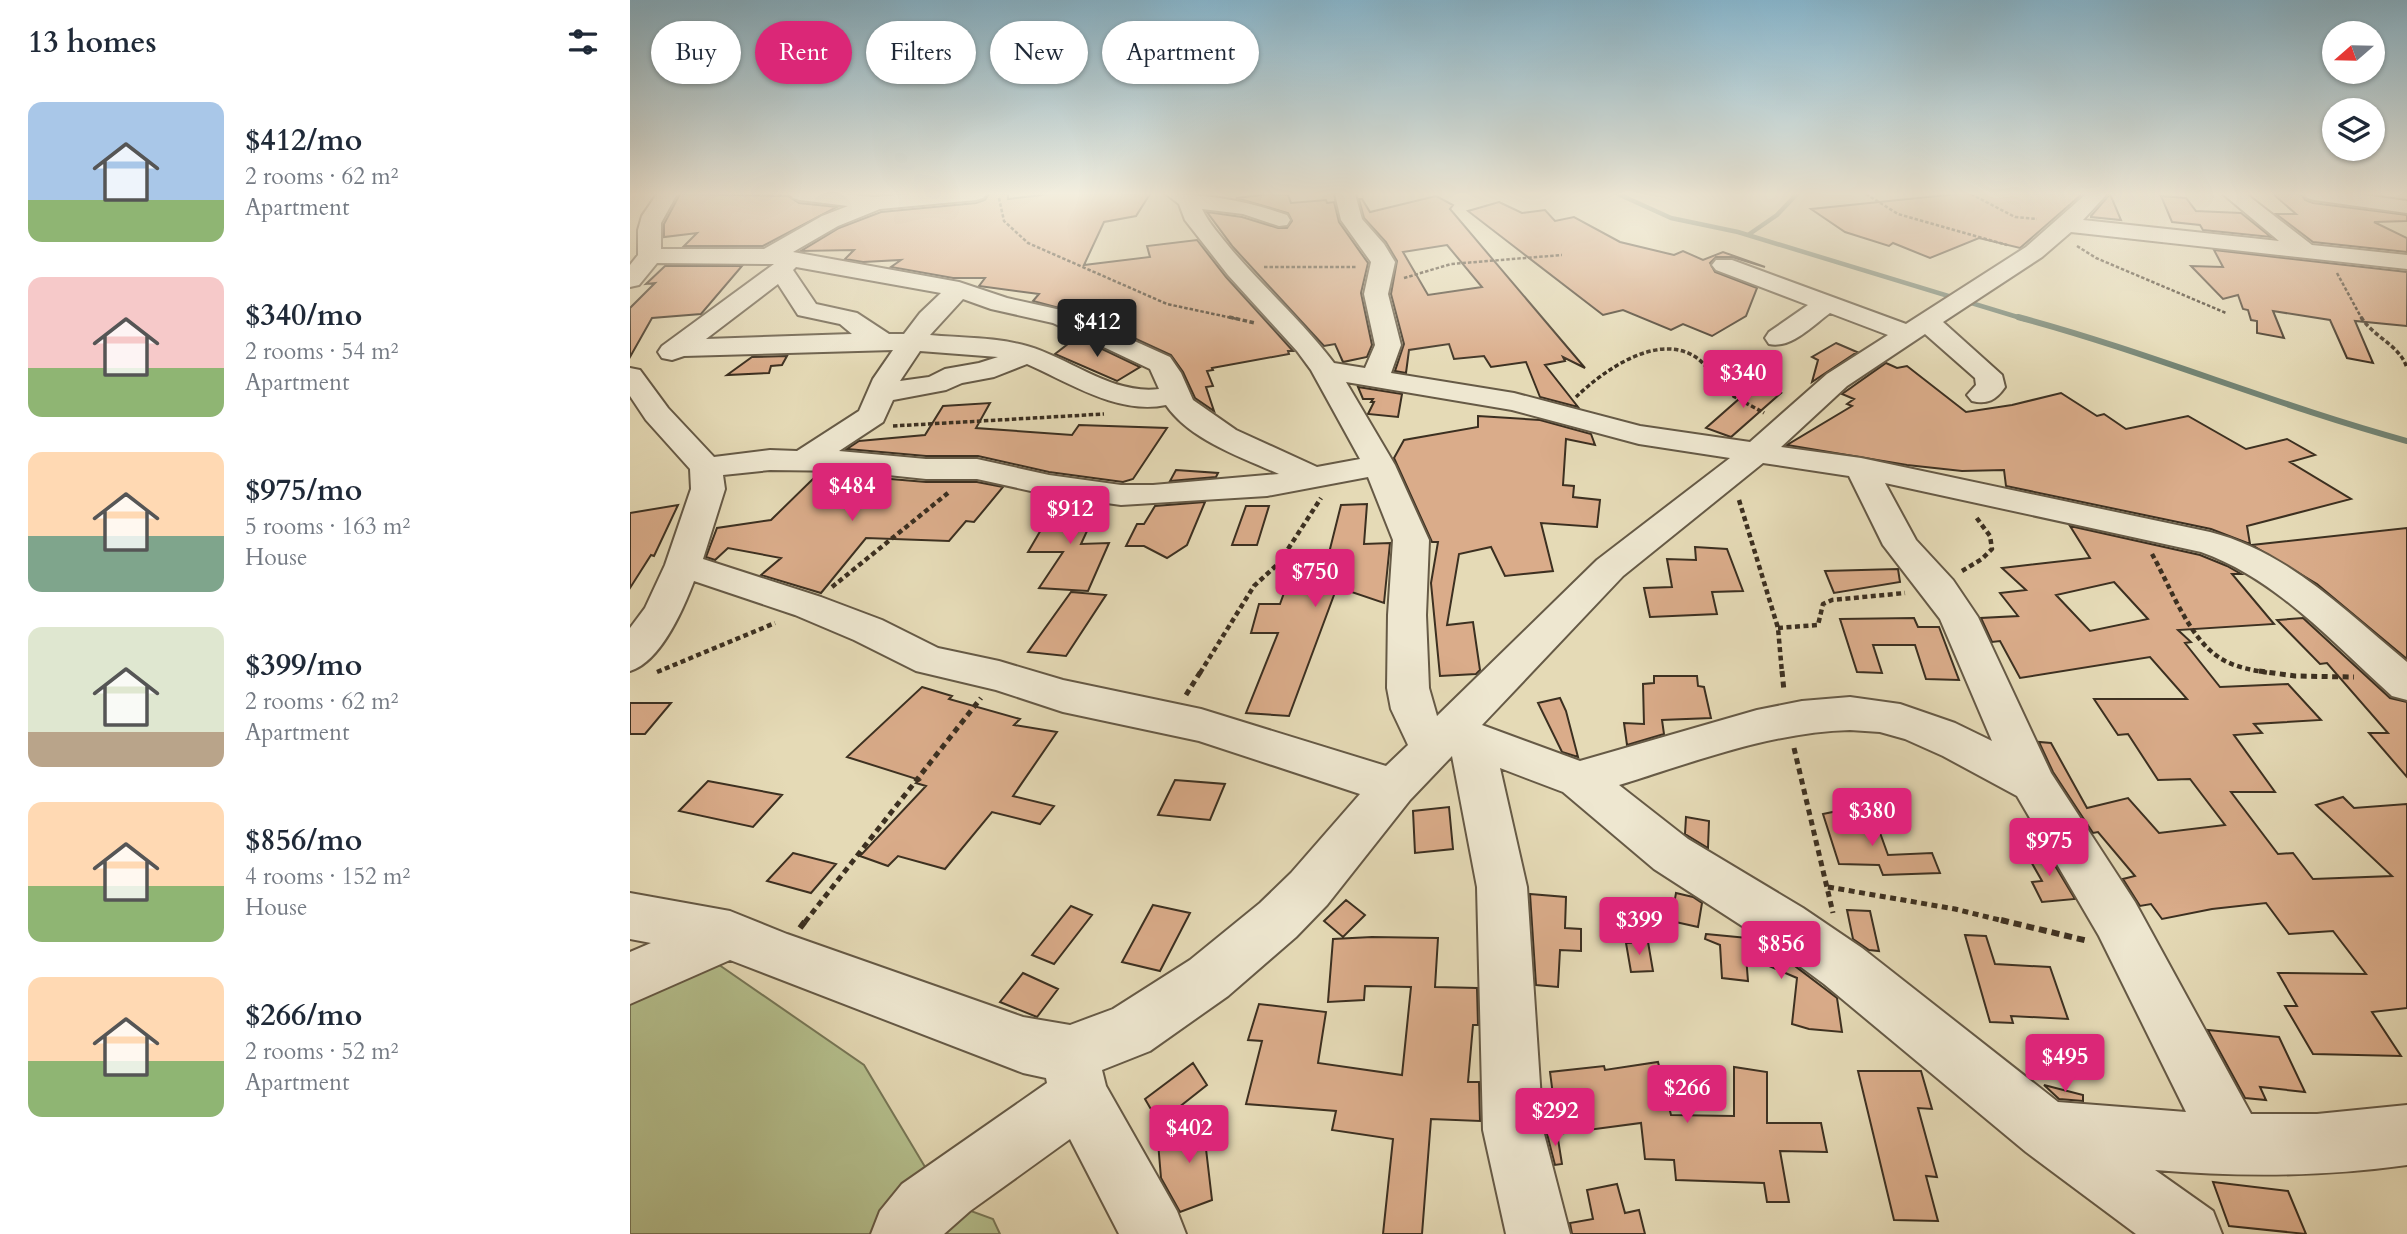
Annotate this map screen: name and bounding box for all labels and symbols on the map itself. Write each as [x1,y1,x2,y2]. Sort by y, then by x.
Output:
north arrow [2322,21,2385,84]
pin: $412 [1056,300,1138,359]
pin: $340 [1702,350,1784,410]
pin: $484 [811,463,893,523]
pin: $912 [1029,486,1111,546]
pin: $750 [1274,550,1356,609]
pin: $380 [1831,788,1913,848]
pin: $975 [2008,818,2090,878]
pin: $399 [1598,898,1680,957]
pin: $856 [1740,922,1822,981]
pin: $495 [2024,1034,2106,1094]
pin: $266 [1646,1066,1728,1125]
pin: $292 [1514,1088,1596,1148]
pin: $402 [1148,1106,1230,1165]

